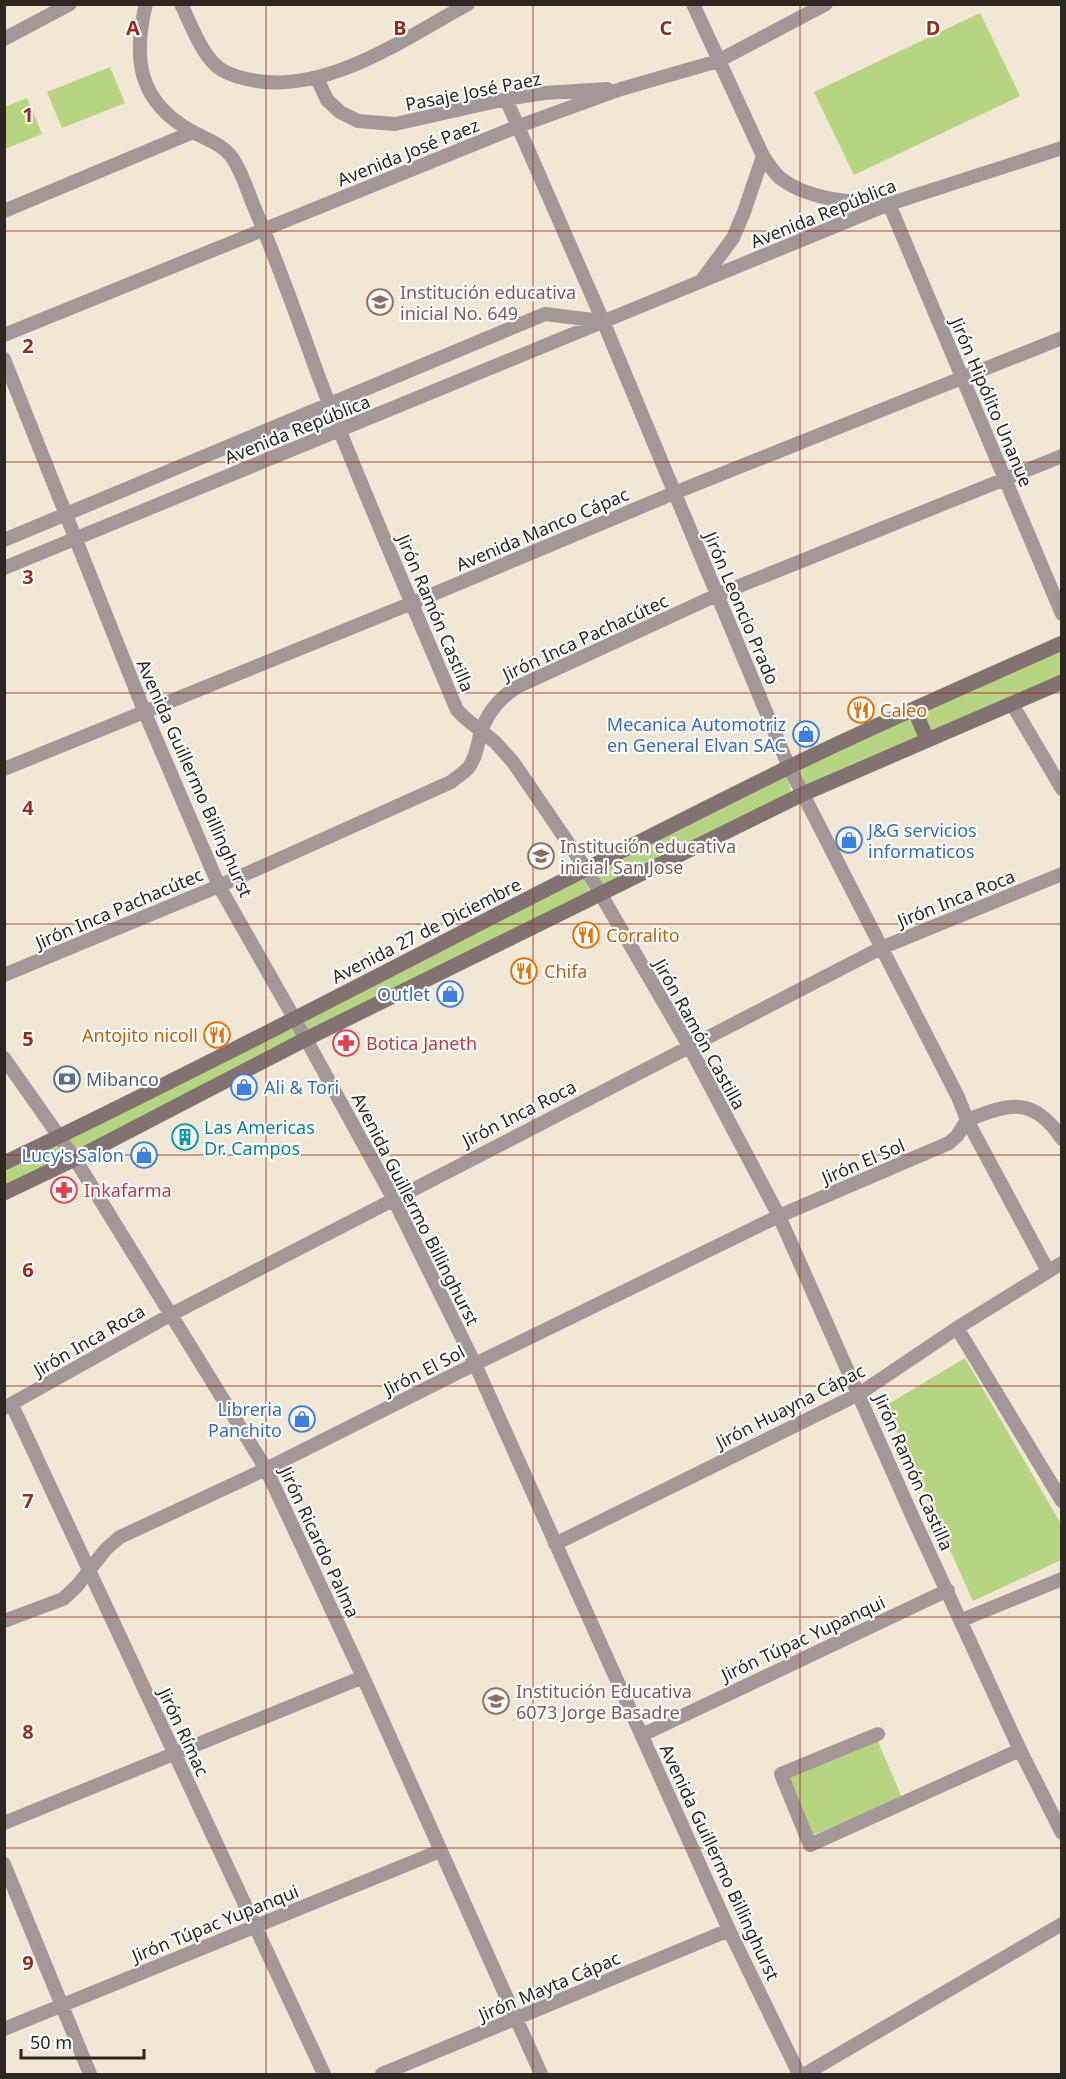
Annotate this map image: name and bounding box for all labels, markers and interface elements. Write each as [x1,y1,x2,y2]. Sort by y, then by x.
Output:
text: A [126,14,140,41]
text: B [393,14,407,41]
text: C [660,14,673,41]
text: D [926,14,940,41]
street label: Pasaje José Paez [403,66,543,116]
text: 1 [22,101,34,128]
street label: Avenida José Paez [333,113,483,191]
street label: Avenida República [747,173,899,253]
place label: Institución educativa inicial No. 649 [400,280,576,325]
school or university icon: Institución educativa inicial No. 649 [365,287,395,317]
street label: Jirón Hipólito Unanue [945,312,1038,490]
text: 2 [22,332,34,359]
street label: Avenida República [221,389,373,469]
street label: Avenida Manco Cápac [452,482,632,576]
street label: Jirón Leoncio Prado [698,526,785,688]
street label: Jirón Ramón Castilla [391,529,480,695]
text: 3 [22,563,34,590]
street label: Jirón Inca Pachacútec [497,588,672,687]
street label: Avenida Guillermo Billinghurst [132,655,259,901]
restaurant icon: Caleo [846,695,876,725]
place label: Caleo [880,698,927,722]
place label: Mecanica Automotriz en General Elvan SAC [607,712,786,757]
shop icon: Mecanica Automotriz en General Elvan SAC [791,719,821,749]
text: 4 [22,794,34,821]
place label: J&G servicios informaticos [866,818,977,863]
shop icon: J&G servicios informaticos [834,825,864,855]
place label: Institución educativa inicial San Jose [560,834,736,879]
school or university icon: Institución educativa inicial San Jose [526,841,556,871]
street label: Jirón Inca Pachacútec [30,862,207,955]
street label: Jirón Inca Roca [892,863,1018,933]
street label: Avenida 27 de Diciembre [327,872,525,988]
restaurant icon: Corralito [571,920,601,950]
place label: Corralito [606,923,680,947]
street label: Jirón Ramón Castilla [648,953,751,1114]
restaurant icon: Chifa [509,956,539,986]
place label: Chifa [544,959,587,983]
shop icon: Outlet [435,979,465,1009]
place label: Outlet [377,982,430,1006]
restaurant icon: Antojito nicoll [202,1020,232,1050]
place label: Antojito nicoll [82,1023,198,1047]
text: 5 [22,1025,34,1052]
pharmacy icon: Botica Janeth [331,1028,361,1058]
place label: Botica Janeth [366,1031,477,1055]
bank icon: Mibanco [52,1064,82,1094]
place label: Mibanco [86,1067,159,1091]
shop icon: Ali & Tori [229,1072,259,1102]
street label: Jirón Inca Roca [456,1074,580,1153]
place label: Ali & Tori [264,1075,339,1099]
street label: Avenida Guillermo Billinghurst [347,1089,485,1330]
place label: Las Americas Dr. Campos [204,1115,315,1160]
building icon: Las Americas Dr. Campos [170,1122,200,1152]
street label: Jirón El Sol [816,1133,908,1190]
shop icon: Lucy's Salon [129,1140,159,1170]
place label: Lucy's Salon [21,1143,124,1167]
pharmacy icon: Inkafarma [49,1175,79,1205]
place label: Inkafarma [84,1178,172,1202]
text: 6 [22,1256,34,1283]
street label: Jirón Inca Roca [27,1298,149,1383]
street label: Jirón El Sol [378,1339,469,1402]
street label: Jirón Huayna Cápac [710,1358,869,1455]
street label: Jirón Ramón Castilla [868,1388,959,1554]
place label: Libreria Panchito [208,1397,282,1442]
shop icon: Libreria Panchito [287,1404,317,1434]
street label: Jirón Ricardo Palma [274,1461,366,1621]
text: 7 [22,1487,34,1514]
street label: Jirón Túpac Yupanqui [715,1590,889,1687]
place label: Institución Educativa 6073 Jorge Basadre [516,1679,692,1724]
street label: Jirón Rímac [152,1682,215,1780]
school or university icon: Institución Educativa 6073 Jorge Basadre [481,1686,511,1716]
text: 8 [22,1718,34,1745]
street label: Avenida Guillermo Billinghurst [655,1740,786,1984]
street label: Jirón Túpac Yupanqui [126,1879,302,1968]
street label: Jirón Mayta Cápac [473,1945,624,2027]
text: 9 [22,1949,34,1976]
scale bar [21,2022,144,2060]
text: 50 m [30,2030,72,2054]

